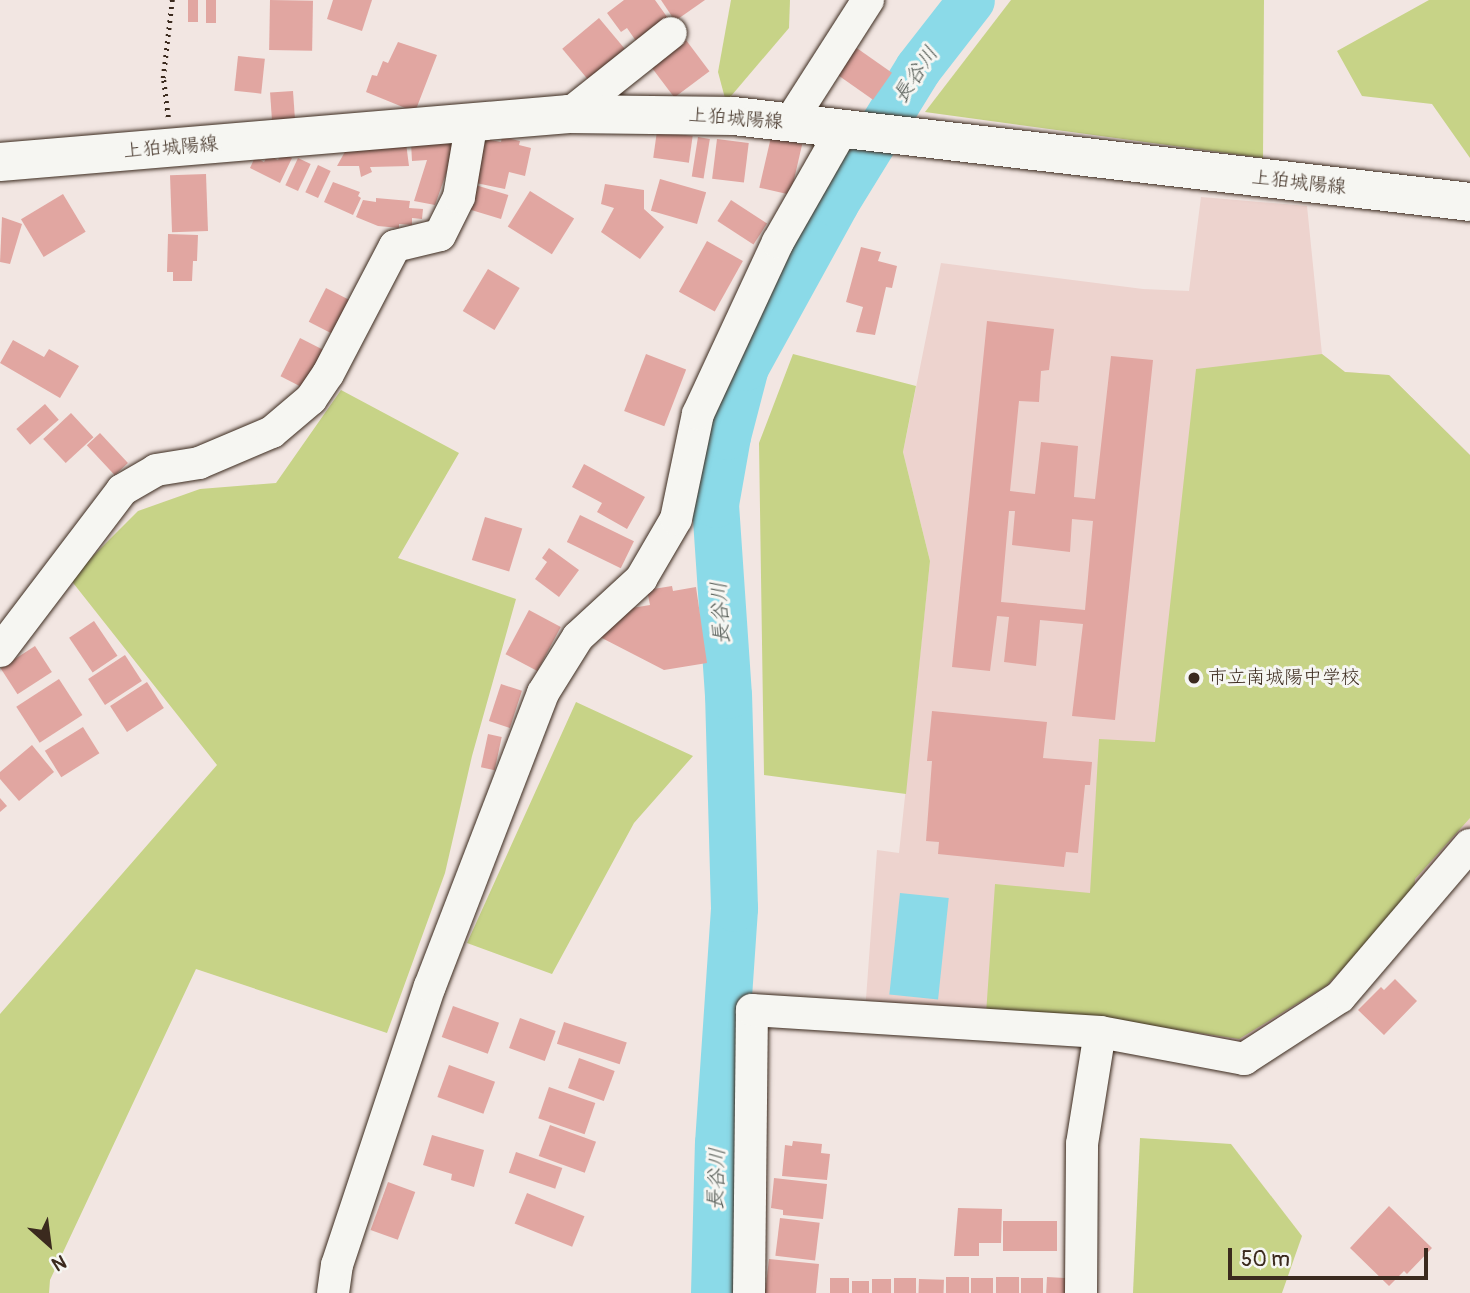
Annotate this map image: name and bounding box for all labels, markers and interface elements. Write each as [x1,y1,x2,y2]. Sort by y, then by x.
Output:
water label: 長谷川 [888,42,944,108]
street label: 上狛城陽線 [688,104,784,134]
street label: 上狛城陽線 [123,133,219,163]
street label: 上狛城陽線 [1251,167,1347,199]
water label: 長谷川 [707,581,735,645]
place label: 市立南城陽中学校 [1208,667,1360,689]
marker: 市立南城陽中学校 [1186,670,1202,686]
water label: 長谷川 [703,1147,731,1211]
north arrow [14,1209,84,1279]
scale bar [1232,1234,1432,1278]
text: 50 m [1241,1246,1290,1273]
text: N [48,1249,70,1276]

